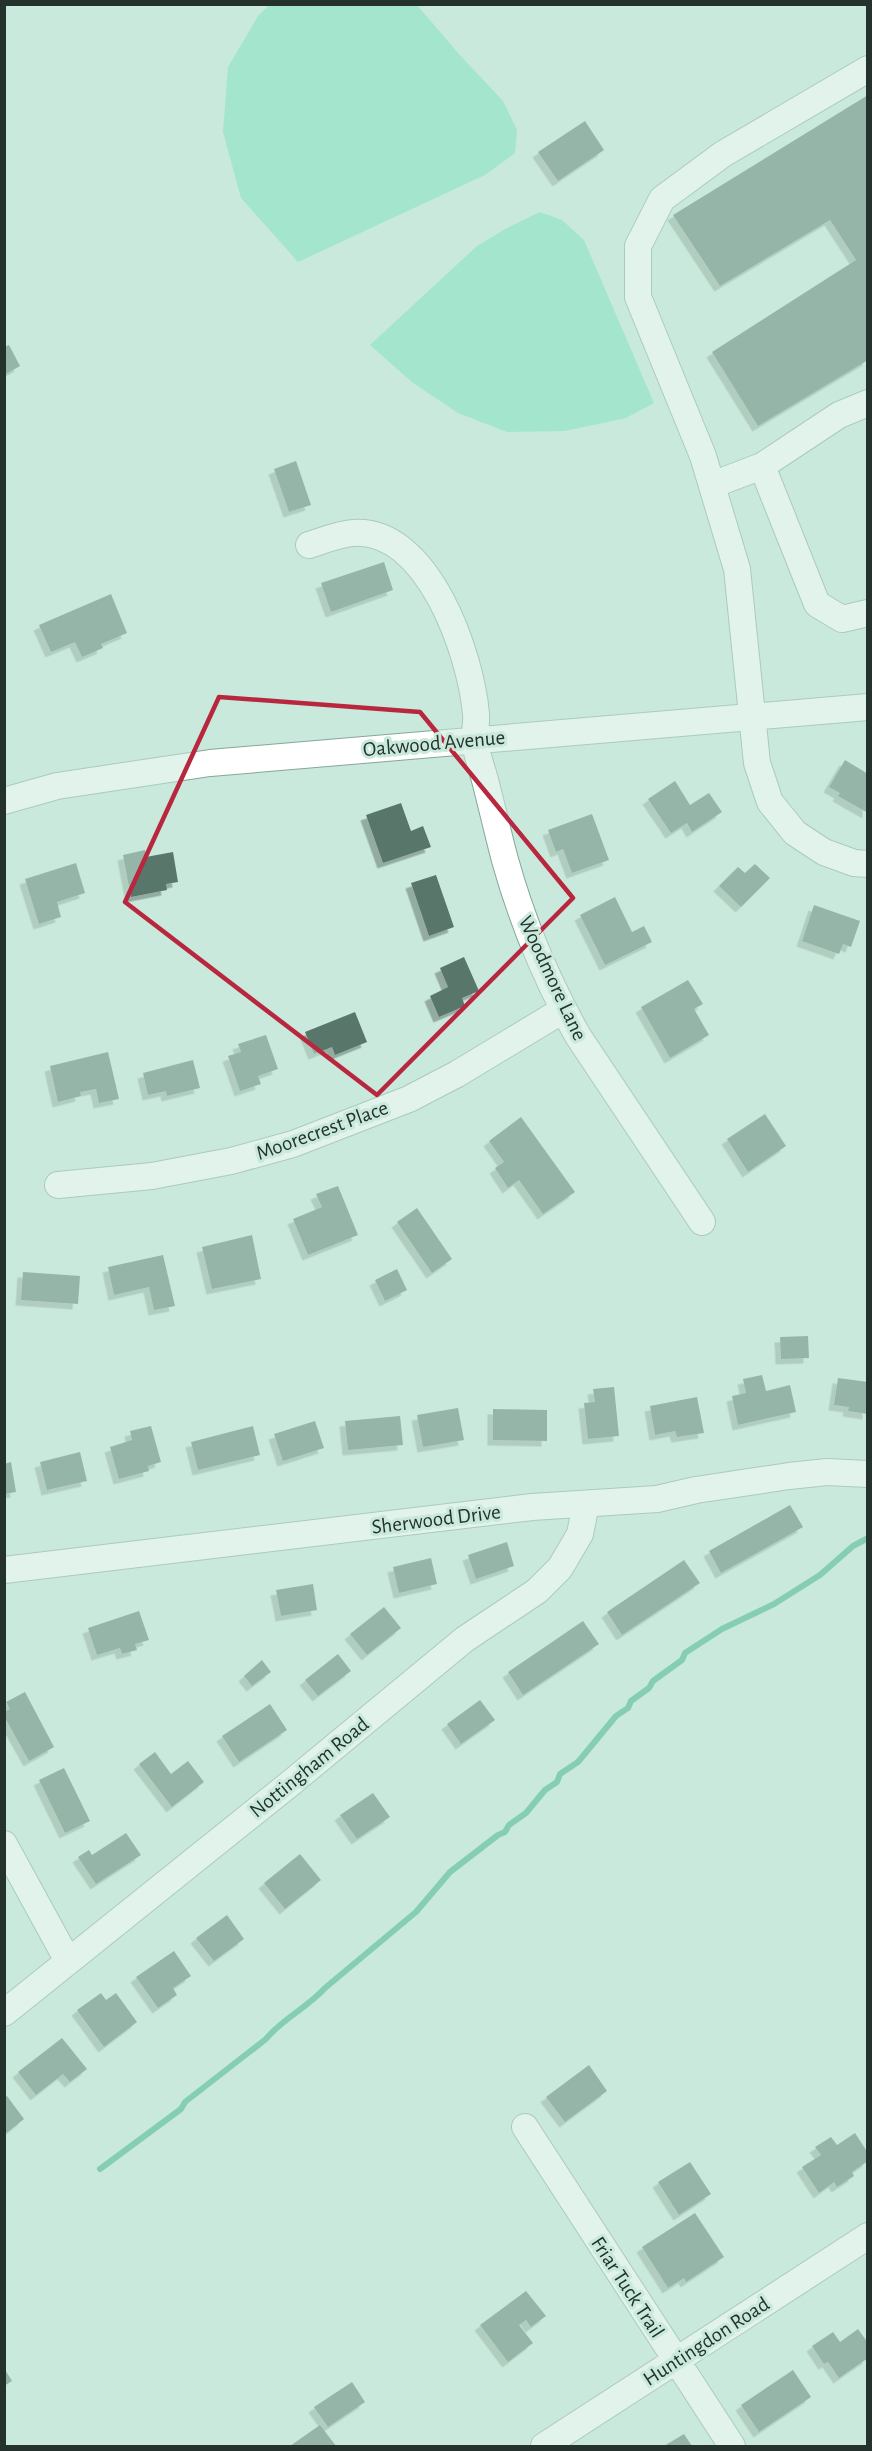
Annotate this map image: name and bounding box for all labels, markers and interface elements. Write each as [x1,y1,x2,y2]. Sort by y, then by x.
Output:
street label: Oakwood Avenue [362,727,506,760]
street label: Woodmore Lane [515,913,591,1044]
street label: Moorecrest Place [253,1097,391,1164]
street label: Sherwood Drive [370,1501,502,1538]
street label: Nottingham Road [246,1713,373,1822]
street label: Friar Tuck Trail [587,2233,668,2342]
street label: Huntingdon Road [640,2293,773,2390]

